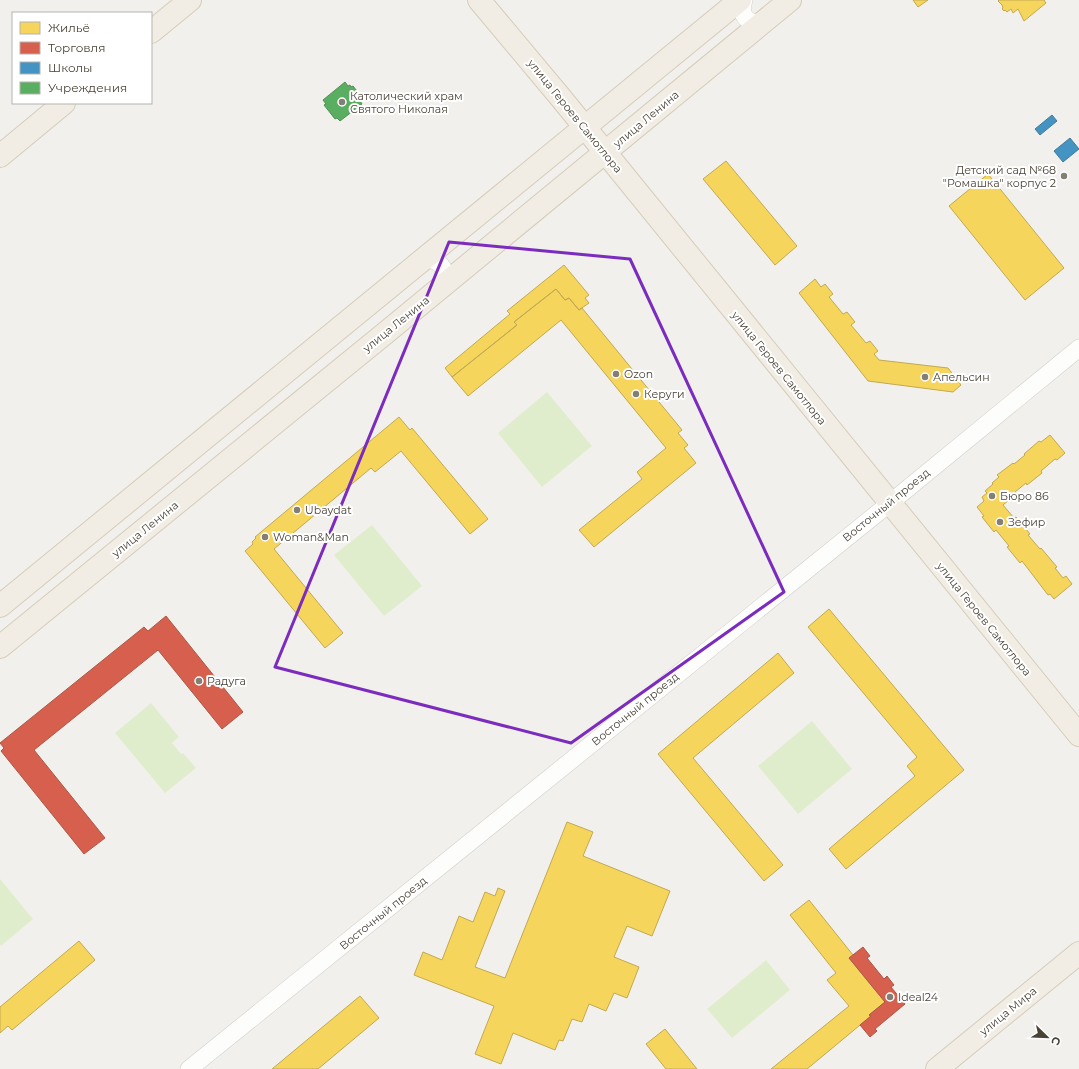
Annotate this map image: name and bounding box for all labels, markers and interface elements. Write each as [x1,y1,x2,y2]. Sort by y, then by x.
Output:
legend [12,12,152,104]
text: Жильё [48,20,90,35]
text: Торговля [48,40,105,55]
street label: улица Героев Самотлора [524,56,625,176]
text: Школы [48,60,93,75]
text: Учреждения [48,80,127,95]
street label: улица Ленина [610,87,682,151]
place label: Католический храм Святого Николая [350,89,463,116]
marker: Католический храм Святого Николая [337,97,347,107]
place label: Детский сад №68 "Ромашка" корпус 2 [943,163,1056,190]
marker: Детский сад №68 "Ромашка" корпус 2 [1059,171,1069,181]
street label: улица Ленина [359,293,432,356]
street label: улица Героев Самотлора [728,308,829,428]
place label: Ozon [624,367,653,381]
marker: Ozon [611,369,621,379]
place label: Апельсин [933,370,990,384]
marker: Апельсин [920,372,930,382]
place label: Керуги [644,387,685,401]
marker: Керуги [631,389,641,399]
street label: Восточный проезд [840,466,932,544]
place label: Бюро 86 [1000,489,1049,503]
marker: Бюро 86 [987,491,997,501]
street label: улица Ленина [108,498,181,561]
place label: Ubaydat [305,503,352,517]
marker: Ubaydat [292,505,302,515]
place label: Зефир [1008,515,1045,529]
marker: Зефир [995,517,1005,527]
place label: Woman&Man [273,530,349,544]
marker: Woman&Man [260,532,270,542]
street label: улица Героев Самотлора [933,559,1034,679]
street label: Восточный проезд [589,670,681,748]
place label: Радуга [207,674,246,688]
marker: Радуга [194,676,204,686]
street label: Восточный проезд [337,874,429,952]
street label: улица Мира [976,984,1039,1039]
place label: Ideal24 [898,990,939,1004]
marker: Ideal24 [885,992,895,1002]
north arrow [1027,1017,1067,1057]
text: С [1048,1034,1064,1047]

